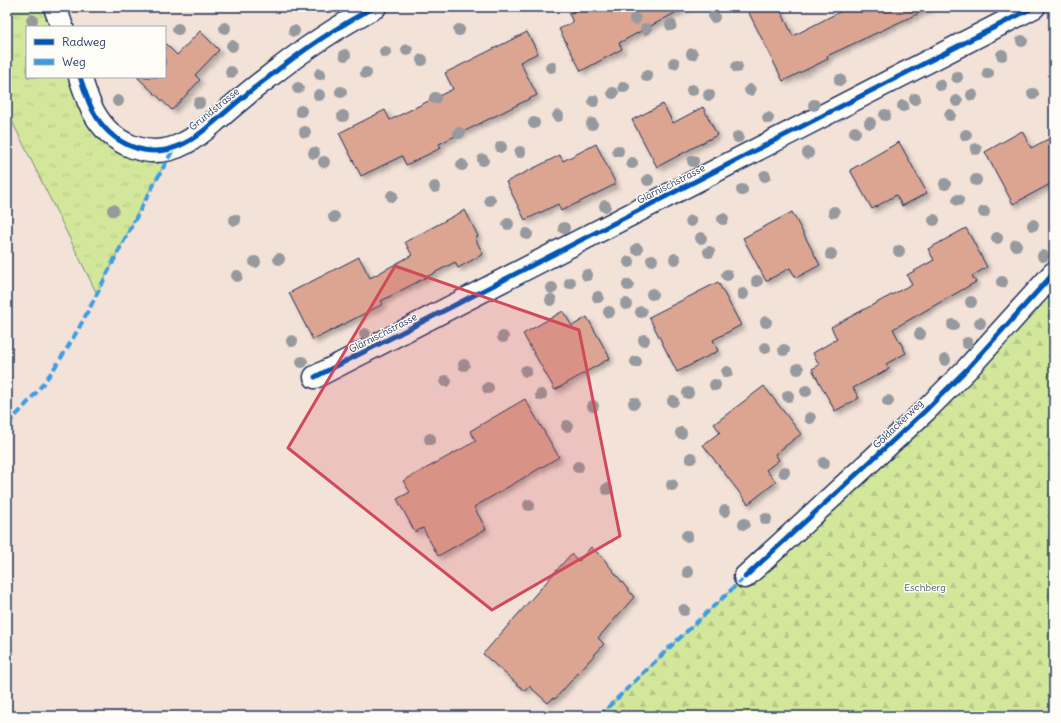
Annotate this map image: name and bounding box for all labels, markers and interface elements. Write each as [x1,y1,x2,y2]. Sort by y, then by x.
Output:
legend [26,26,166,78]
text: Radweg [62,34,106,49]
text: Weg [62,54,86,69]
street label: Grundstrasse [186,85,242,133]
street label: Glärnischstrasse [635,161,707,207]
street label: Glärnischstrasse [347,310,419,356]
street label: Goldackerweg [870,397,926,451]
park label: Eschberg [904,581,946,594]

